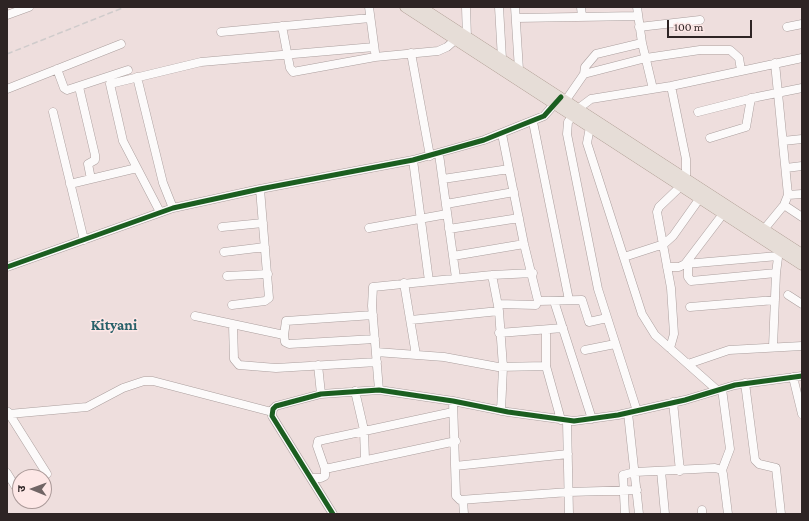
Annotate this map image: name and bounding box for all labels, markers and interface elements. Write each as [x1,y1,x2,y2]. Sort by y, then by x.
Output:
scale bar [669,12,754,38]
text: 100 m [674,20,703,34]
district label: Kityani [91,316,137,334]
north arrow [12,469,52,509]
text: उ [15,485,27,492]

